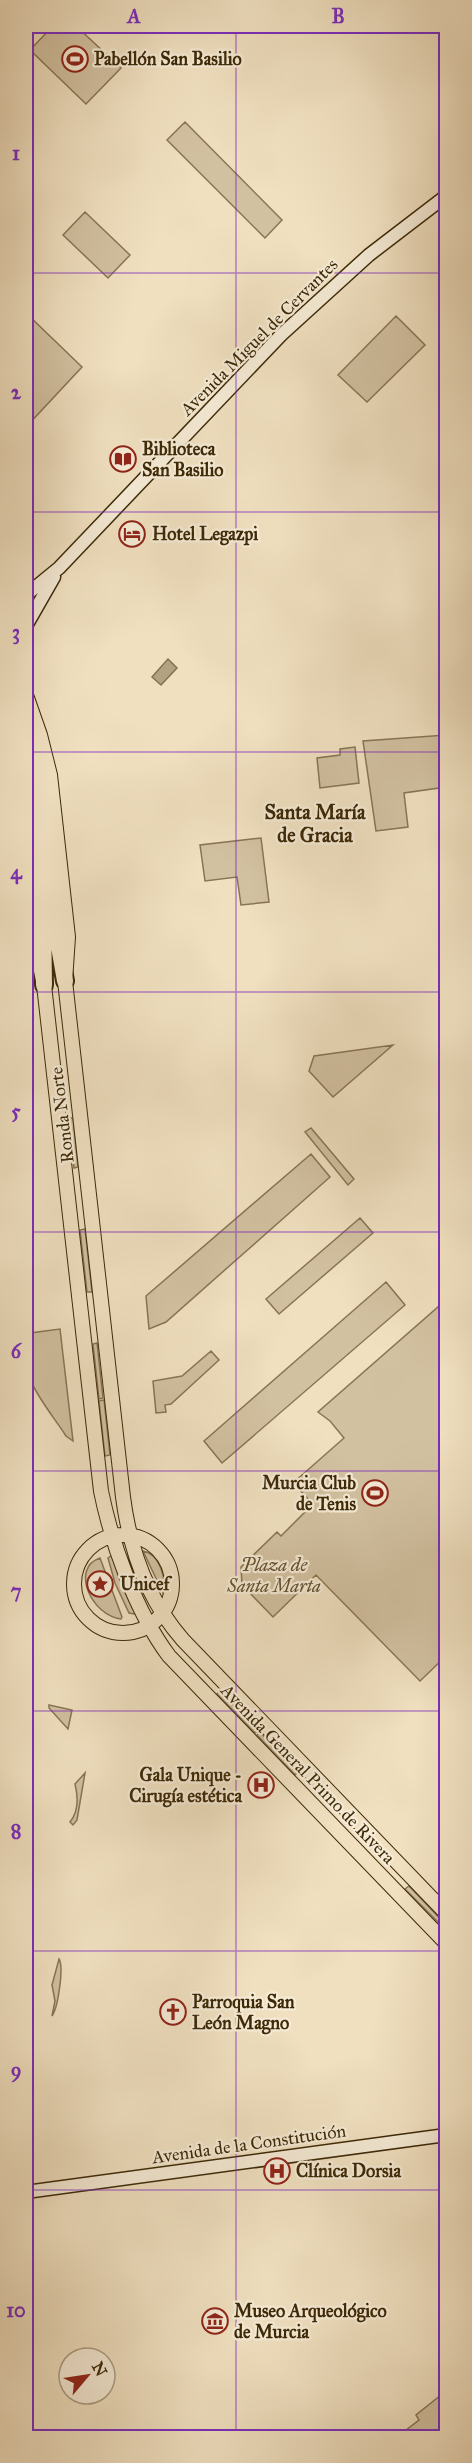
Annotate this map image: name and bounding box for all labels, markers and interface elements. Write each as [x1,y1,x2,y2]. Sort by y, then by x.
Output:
text: A [125,4,141,28]
text: B [331,4,345,28]
sports icon: Pabellón San Basilio [60,44,90,74]
place label: Pabellón San Basilio [94,48,242,70]
text: 1 [12,141,20,165]
street label: Avenida Miguel de Cervantes [175,254,343,422]
text: 2 [11,380,22,404]
place label: Biblioteca San Basilio [142,438,224,481]
library icon: Biblioteca San Basilio [108,444,138,474]
hotel icon: Hotel Legazpi [117,519,147,549]
place label: Hotel Legazpi [152,523,259,546]
text: 3 [12,620,20,645]
district label: Santa María de Gracia [264,800,366,847]
text: 4 [10,860,22,885]
street label: Ronda Norte [45,1066,79,1164]
text: 5 [11,1099,21,1123]
text: 6 [11,1339,23,1363]
place label: Murcia Club de Tenis [262,1472,356,1515]
sports icon: Murcia Club de Tenis [360,1478,390,1508]
park label: Plaza de Santa Marta [226,1554,321,1597]
place icon: Unicef [85,1569,115,1599]
place label: Unicef [120,1573,172,1595]
text: 7 [11,1579,22,1603]
street label: Avenida General Primo de Rivera [215,1679,400,1869]
place label: Gala Unique - Cirugía estética [129,1764,242,1808]
hospital icon: Gala Unique - Cirugía estética [246,1770,276,1800]
text: 8 [11,1819,21,1843]
place label: Parroquia San León Magno [192,1991,295,2035]
church icon: Parroquia San León Magno [158,1997,188,2027]
text: 9 [11,2058,21,2083]
street label: Avenida de la Constitución [150,2119,348,2169]
hospital icon: Clínica Dorsia [262,2156,292,2186]
place label: Clínica Dorsia [296,2160,401,2182]
text: 10 [6,2298,26,2322]
place label: Museo Arqueológico de Murcia [234,2300,387,2343]
museum icon: Museo Arqueológico de Murcia [200,2306,230,2336]
north arrow [57,2346,117,2406]
text: N [88,2358,111,2380]

